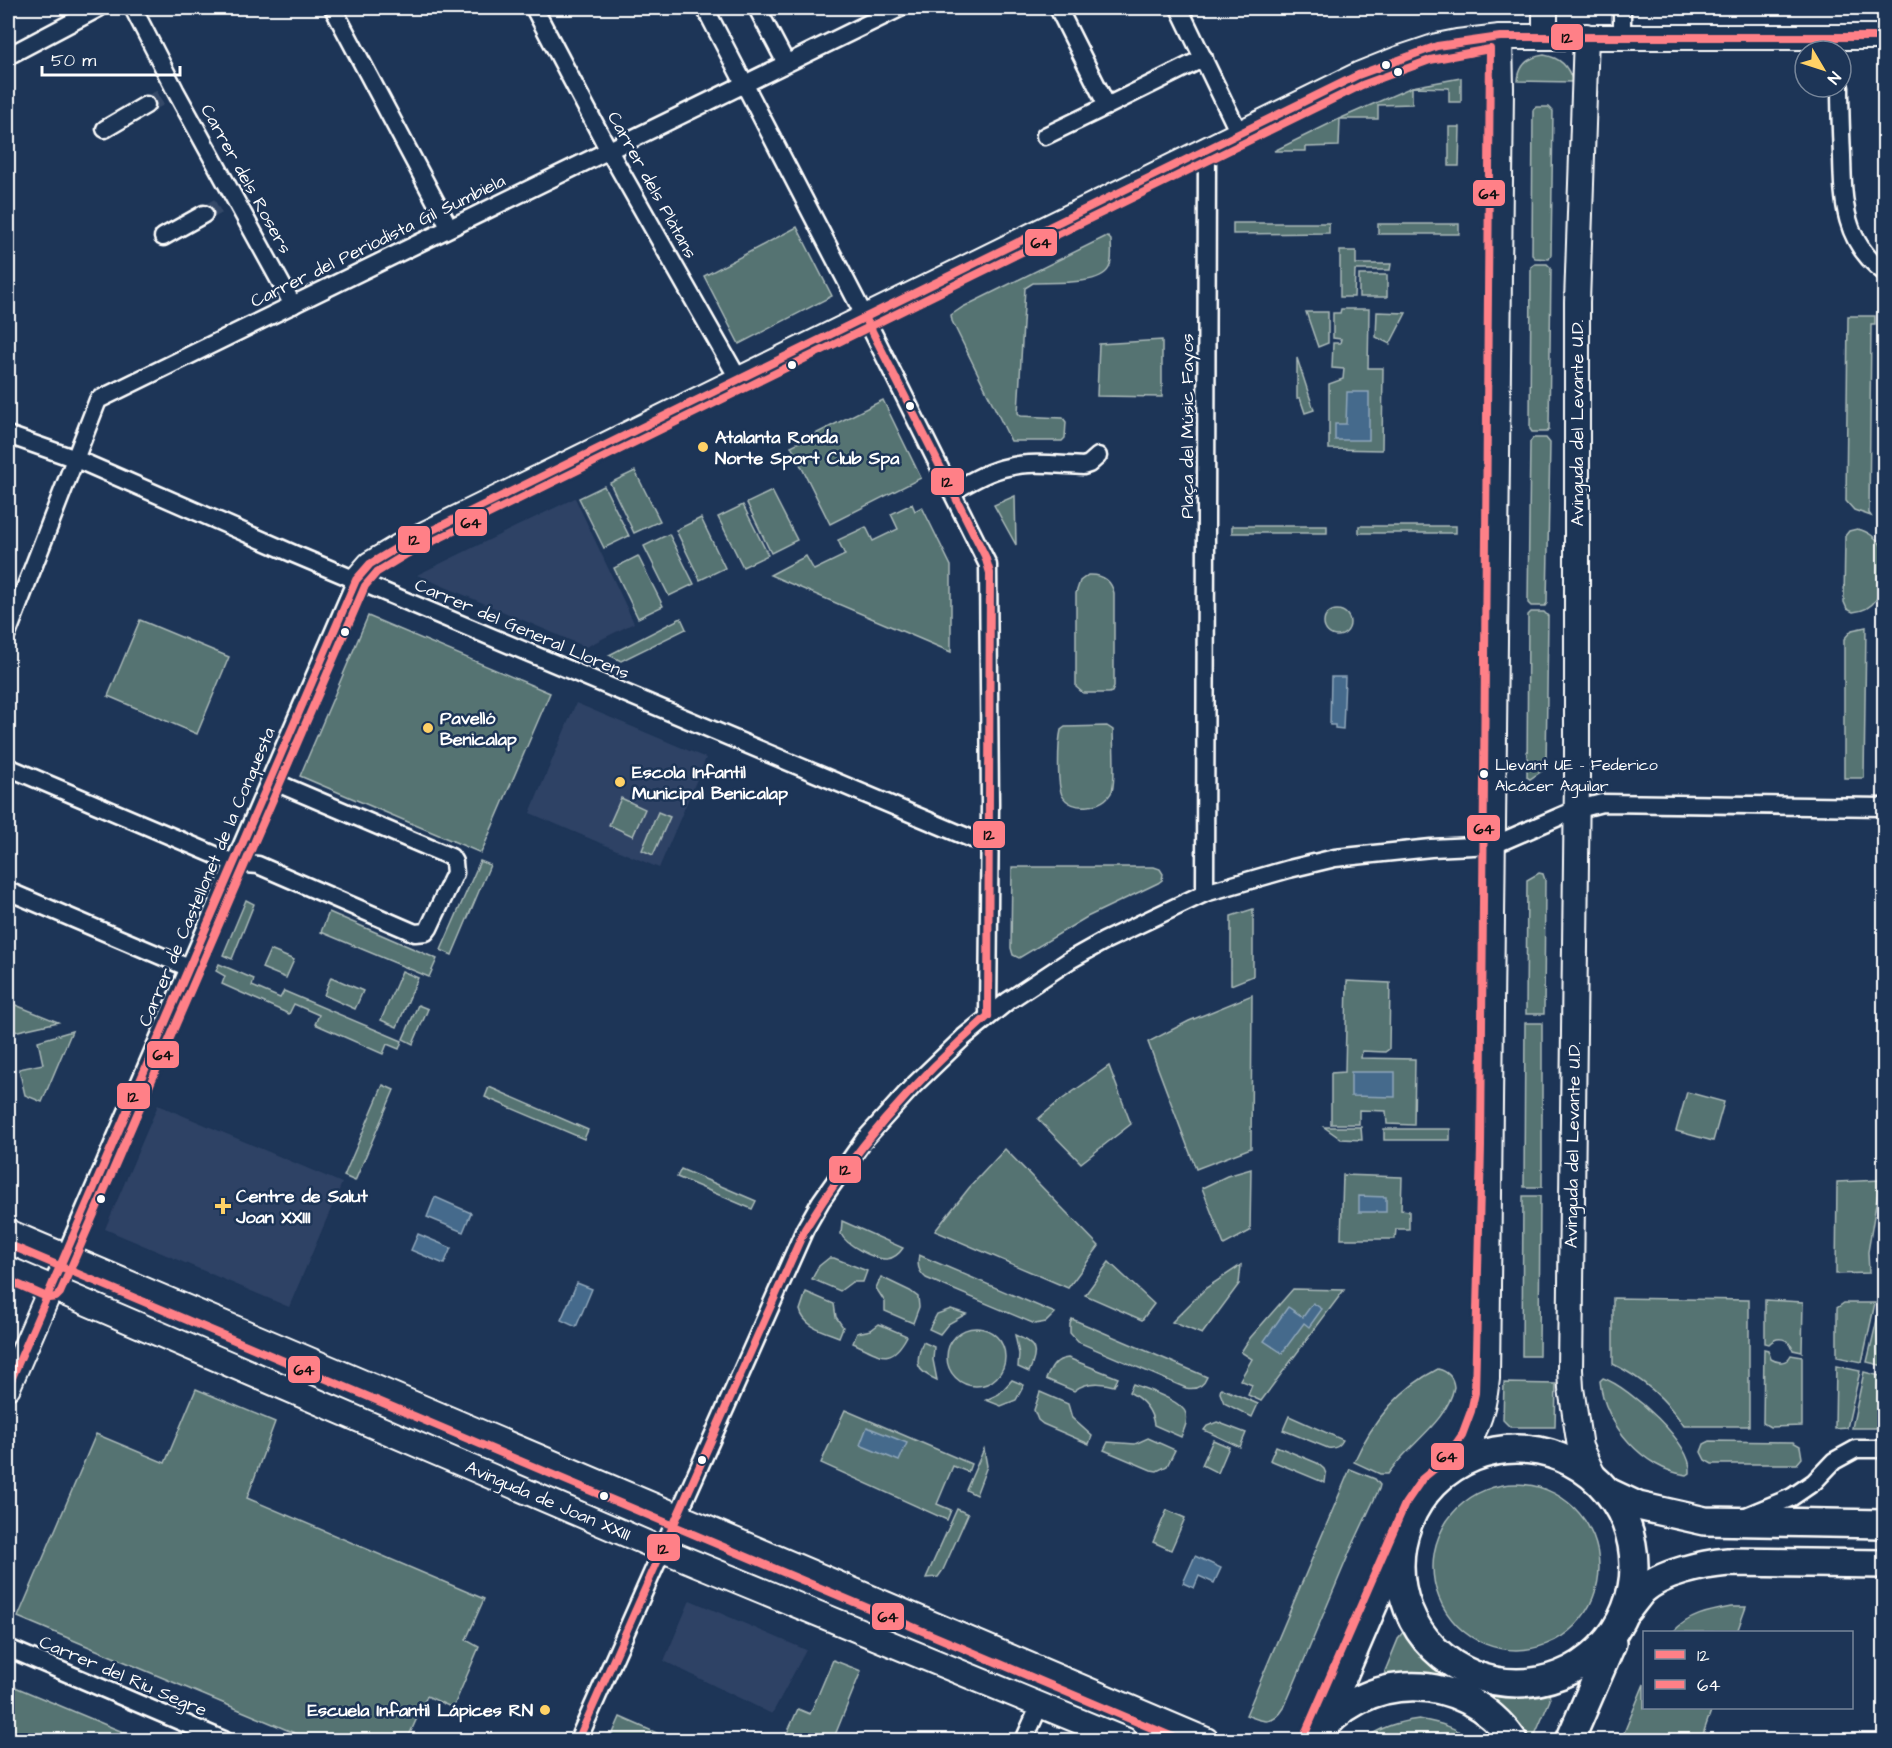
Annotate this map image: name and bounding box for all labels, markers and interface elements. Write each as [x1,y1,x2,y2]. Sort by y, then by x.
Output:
line badge: 12 [1550,23,1584,51]
text: 12 [1561,27,1573,49]
scale bar [42,39,180,77]
north arrow [1793,39,1853,99]
text: 50 m [51,48,96,73]
unlabelled marker [1380,59,1392,71]
unlabelled marker [1392,66,1404,78]
text: N [1822,67,1846,89]
street label: Carrer dels Rosers [194,100,298,258]
street label: Carrer dels Plàtans [601,107,703,263]
street label: Carrer del Periodista Gil Sumbiela [246,168,510,314]
line badge: 64 [1472,179,1506,207]
text: 64 [1479,183,1500,205]
line badge: 64 [1024,228,1058,257]
text: 64 [1031,232,1052,254]
street label: Avinguda del Levante U.D. [1565,320,1591,526]
street label: Plaça del Músic Fayos [1175,333,1201,519]
unlabelled marker [786,359,798,371]
unlabelled marker [904,400,916,412]
place label: Atalanta Ronda Norte Sport Club Spa [715,425,900,471]
marker: Atalanta Ronda Norte Sport Club Spa [696,440,710,454]
line badge: 12 [930,467,965,496]
text: 12 [941,471,953,493]
line badge: 64 [454,508,488,537]
text: 64 [461,512,482,534]
line badge: 12 [397,525,431,554]
text: 12 [408,529,420,551]
street label: Carrer del General Llorens [411,572,633,686]
unlabelled marker [339,626,351,638]
place label: Pavelló Benicalap [440,706,517,752]
marker: Pavelló Benicalap [421,721,435,735]
street label: Carrer de Castellonet de la Conquesta [132,724,282,1030]
place label: Llevant UE - Federico Alcácer Aguilar [1495,754,1658,798]
place label: Escola Infantil Municipal Benicalap [632,760,788,806]
marker: Llevant UE - Federico Alcácer Aguilar [1478,768,1490,780]
marker: Escola Infantil Municipal Benicalap [613,775,627,789]
line badge: 64 [1466,814,1501,842]
text: 64 [1474,818,1495,840]
line badge: 12 [972,820,1006,849]
text: 12 [983,824,995,846]
line badge: 64 [146,1040,180,1069]
street label: Avinguda del Levante U.D. [1559,1042,1588,1248]
text: 64 [153,1044,174,1066]
line badge: 12 [116,1082,151,1110]
text: 12 [127,1086,139,1108]
line badge: 12 [828,1155,862,1184]
text: 12 [839,1159,851,1181]
place label: Centre de Salut Joan XXIII [235,1184,369,1230]
unlabelled marker [95,1193,107,1205]
marker: Centre de Salut Joan XXIII [214,1197,232,1215]
line badge: 64 [287,1355,321,1384]
text: 64 [294,1359,315,1381]
line badge: 64 [1430,1442,1465,1471]
text: 64 [1437,1446,1458,1468]
unlabelled marker [696,1454,708,1466]
street label: Avinguda de Joan XXIII [461,1455,635,1548]
unlabelled marker [598,1490,610,1502]
line badge: 12 [646,1533,681,1562]
text: 12 [657,1538,669,1560]
line badge: 64 [871,1602,905,1631]
text: 64 [878,1606,899,1628]
street label: Carrer del Riu Segre [35,1629,211,1724]
legend [1643,1631,1853,1709]
text: 12 [1697,1643,1710,1668]
text: 64 [1697,1673,1721,1698]
place label: Escuela Infantil Lápices RN [307,1698,534,1723]
marker: Escuela Infantil Lápices RN [538,1703,552,1717]

